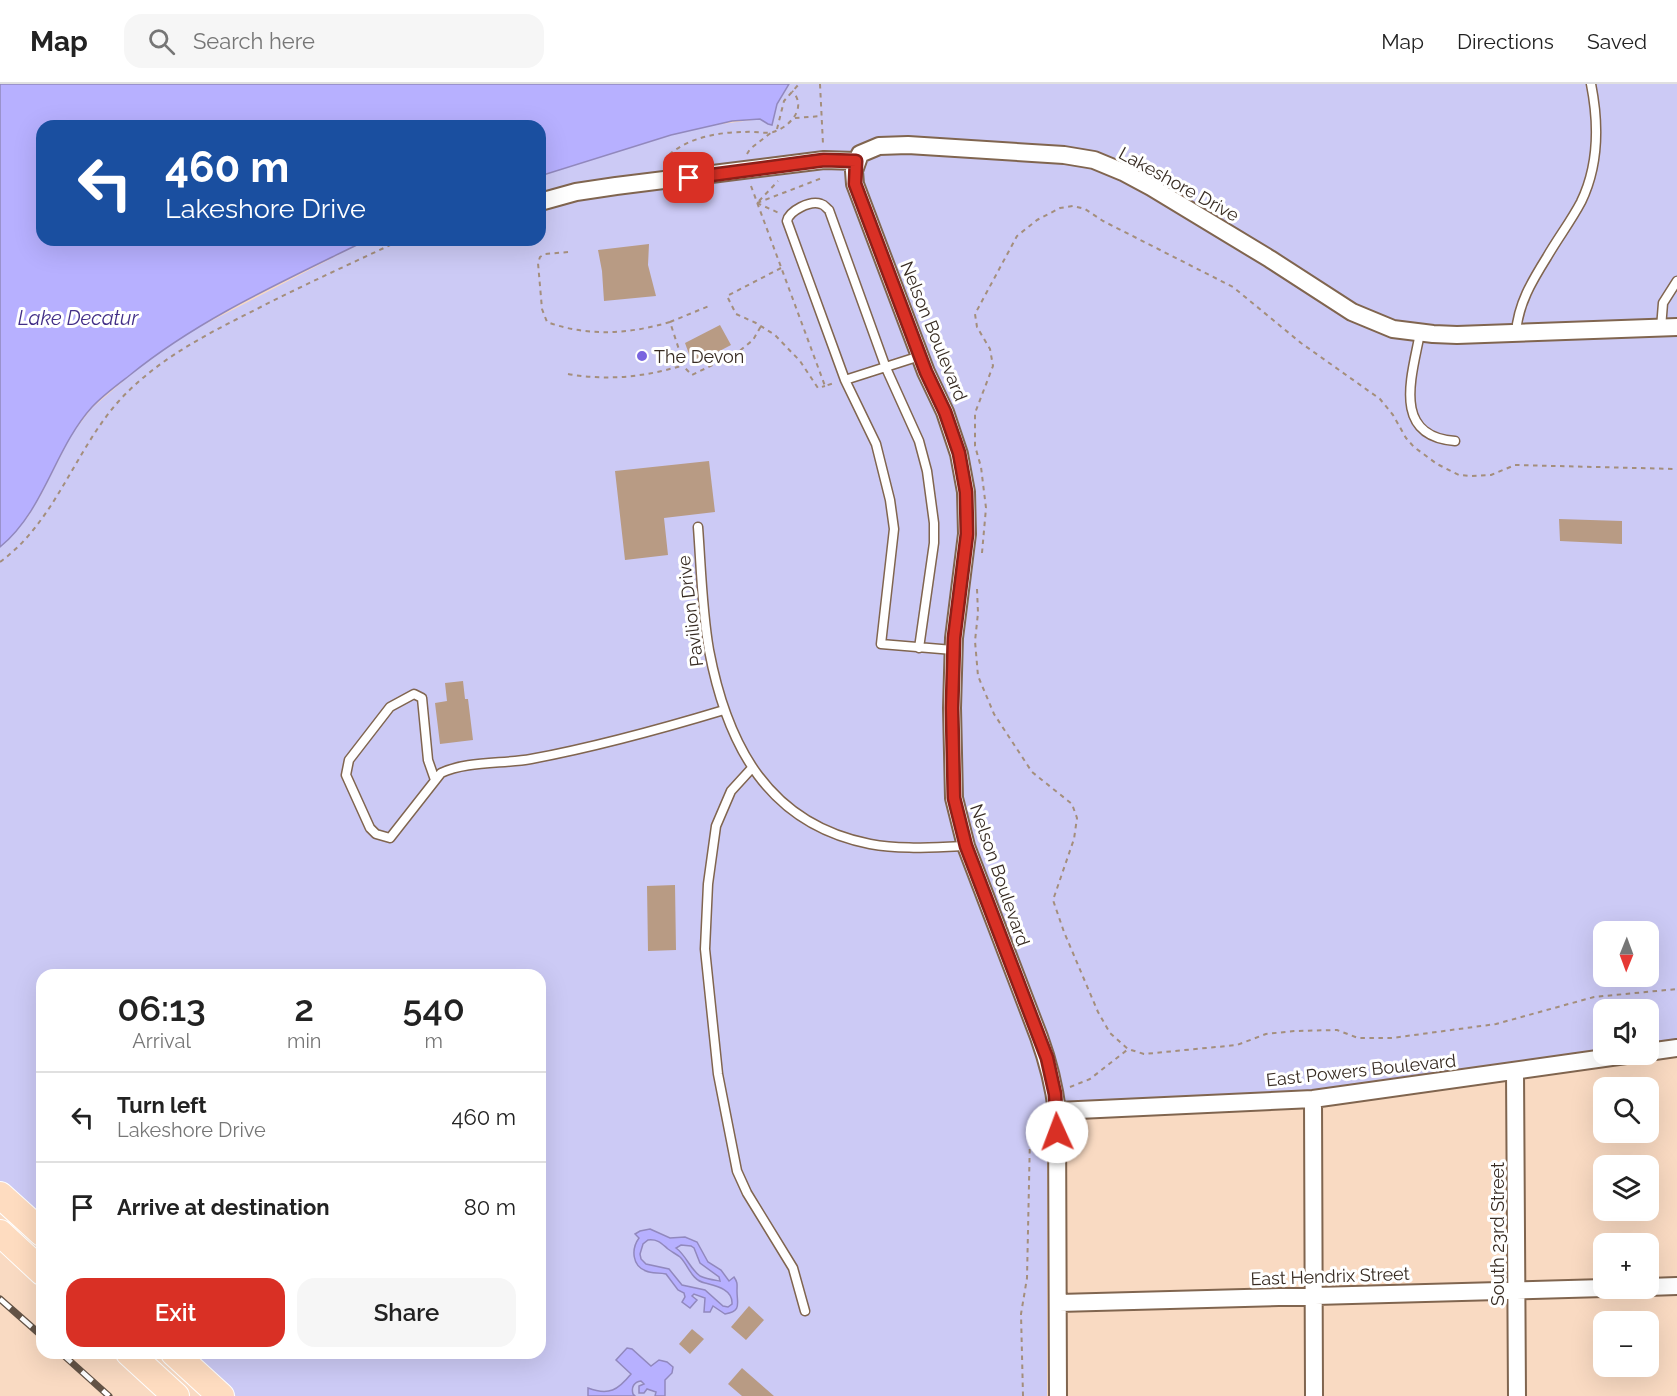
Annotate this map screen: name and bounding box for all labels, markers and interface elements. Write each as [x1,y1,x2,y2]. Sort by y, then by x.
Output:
search box [124,14,544,68]
text: Map [30,25,88,58]
icon: search [145,25,178,58]
text: Search here [193,28,315,54]
text: Map [1381,29,1424,54]
text: Directions [1457,29,1554,54]
text: Saved [1587,29,1647,54]
street label: Lakeshore Drive [1115,142,1243,226]
text: 460 m [165,143,289,192]
icon: left [66,144,144,222]
pin [663,152,714,203]
icon: arrive [672,161,705,194]
text: Lakeshore Drive [165,193,366,224]
street label: Nelson Boulevard [896,258,972,404]
water label: Lake Decatur [18,306,139,330]
place label: The Devon [654,346,744,367]
marker: The Devon [635,349,649,363]
street label: Pavilion Drive [673,554,707,668]
street label: Nelson Boulevard [966,801,1034,949]
north arrow [1593,921,1659,987]
map controls [1593,921,1659,1377]
text: 06:13 [117,987,206,1029]
text: 2 [294,987,314,1029]
text: 540 [403,987,465,1029]
button: sound [1593,999,1659,1065]
text: Arrival [132,1029,191,1053]
text: min [287,1029,321,1053]
text: m [425,1029,443,1053]
street label: East Powers Boulevard [1265,1050,1457,1090]
button: search [1593,1077,1659,1143]
text: Turn left [117,1092,207,1118]
position arrow [1025,1100,1089,1164]
icon: left [66,1101,99,1134]
text: 460 m [451,1104,516,1130]
text: Lakeshore Drive [117,1118,266,1142]
button: layers [1593,1155,1659,1221]
street label: South 23rd Street [1487,1162,1508,1306]
icon: arrive [66,1191,99,1224]
text: Arrive at destination [117,1194,330,1220]
text: 80 m [464,1194,516,1220]
button: + [1593,1233,1659,1299]
street label: East Hendrix Street [1250,1263,1410,1289]
button: Exit [66,1278,285,1347]
button: Share [297,1278,516,1347]
button: − [1593,1311,1659,1377]

